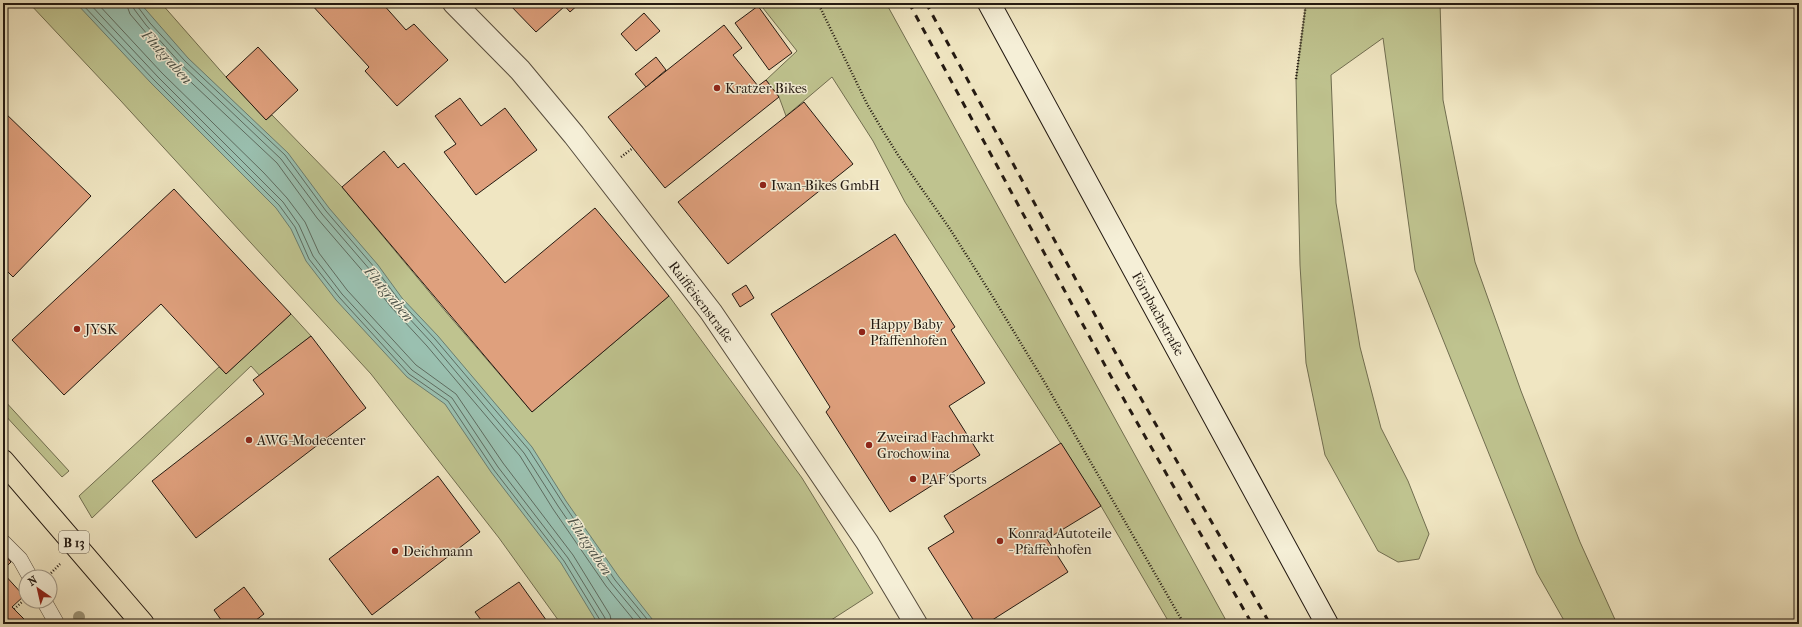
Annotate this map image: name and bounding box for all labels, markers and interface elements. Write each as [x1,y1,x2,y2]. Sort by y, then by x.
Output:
water label: Flutgraben [137,25,196,88]
place label: Kratzer Bikes [725,80,807,97]
marker: Kratzer Bikes [712,83,722,93]
place label: Iwan-Bikes GmbH [771,177,880,194]
marker: Iwan-Bikes GmbH [758,180,768,190]
street label: Raiffeisenstraße [665,258,737,346]
water label: Flutgraben [360,262,417,325]
street label: Förnbachstraße [1128,269,1188,359]
place label: Happy Baby Pfaffenhofen [870,316,947,349]
place label: JYSK [84,321,118,338]
marker: JYSK [72,324,82,334]
marker: Happy Baby Pfaffenhofen [857,327,867,337]
place label: Zweirad Fachmarkt Grochowina [877,429,994,462]
place label: AWG-Modecenter [256,432,365,449]
marker: AWG-Modecenter [244,435,254,445]
marker: Zweirad Fachmarkt Grochowina [864,440,874,450]
place label: PAF Sports [921,471,987,488]
marker: PAF Sports [908,474,918,484]
water label: Flutgraben [563,512,616,579]
place label: Konrad Autoteile - Pfaffenhofen [1008,525,1112,558]
road number: B 13 [59,531,89,553]
marker: Konrad Autoteile - Pfaffenhofen [995,536,1005,546]
place label: Deichmann [403,543,473,560]
marker: Deichmann [390,546,400,556]
north arrow [18,569,58,609]
text: N [26,573,40,589]

